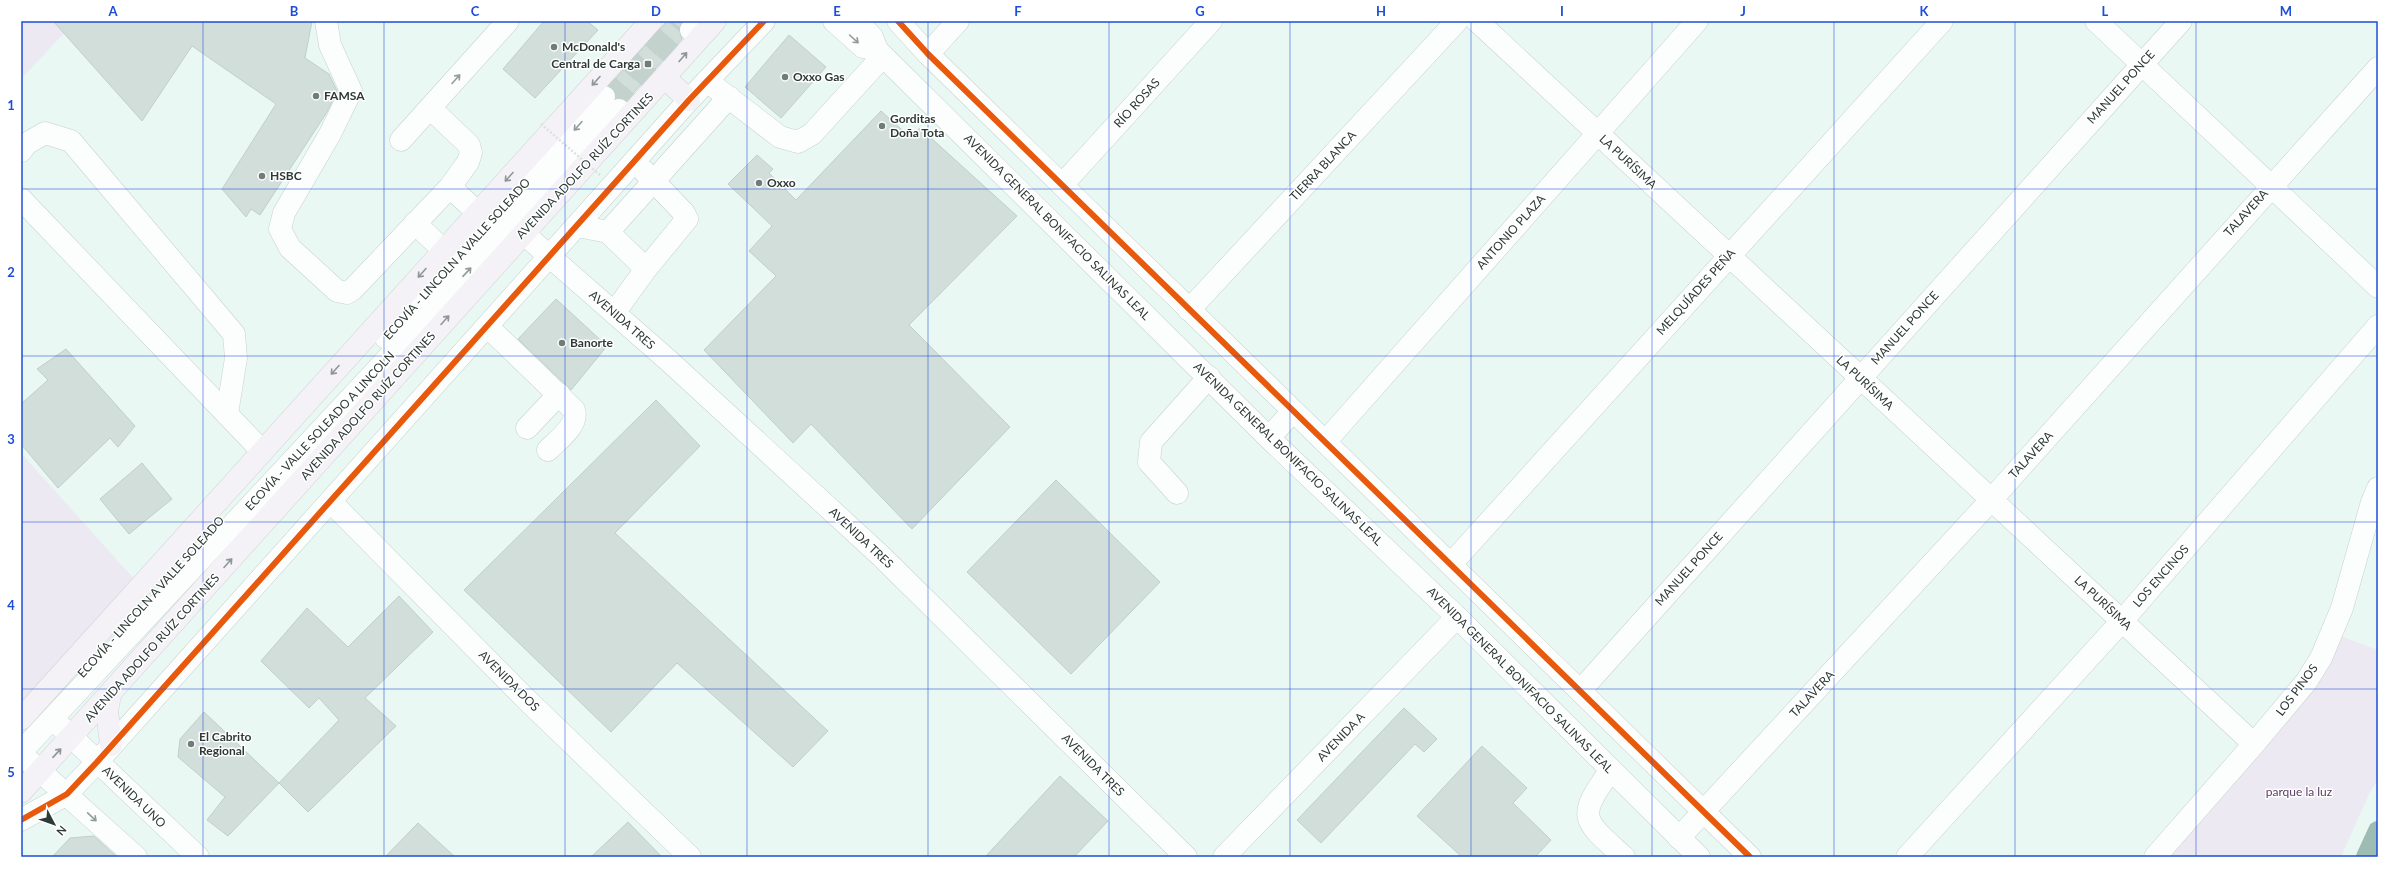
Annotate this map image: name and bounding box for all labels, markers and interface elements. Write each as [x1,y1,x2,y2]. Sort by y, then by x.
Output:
text: A [107,3,118,19]
text: B [290,3,299,19]
text: C [471,3,480,19]
text: D [651,3,661,19]
text: E [833,3,841,19]
text: F [1014,3,1022,19]
text: G [1195,3,1205,19]
text: H [1376,3,1386,19]
text: I [1560,3,1564,19]
text: J [1740,3,1746,19]
text: K [1920,3,1930,19]
text: L [2102,3,2109,19]
text: M [2280,3,2292,19]
one-way arrow [848,34,858,43]
place label: McDonald's [562,39,625,54]
marker: McDonald's [549,42,559,52]
street label: MANUEL PONCE [2084,47,2158,127]
one-way arrow [679,52,688,63]
place label: Central de Carga [551,56,640,71]
marker: Central de Carga [643,59,653,69]
place label: Oxxo Gas [793,69,845,84]
marker: Oxxo Gas [780,72,790,82]
one-way arrow [451,74,460,84]
street label: RÍO ROSAS [1110,75,1163,131]
one-way arrow [592,76,601,86]
place label: FAMSA [324,88,365,103]
street label: AVENIDA ADOLFO RUÍZ CORTINES [513,89,656,242]
marker: FAMSA [311,91,321,101]
text: 1 [7,97,15,113]
place label: Gorditas Doña Tota [890,111,944,140]
one-way arrow [573,121,582,131]
marker: Gorditas Doña Tota [877,121,887,131]
street label: TIERRA BLANCA [1286,127,1360,204]
street label: AVENIDA GENERAL BONIFACIO SALINAS LEAL [961,130,1154,323]
street label: LA PURÍSIMA [1597,131,1661,193]
place label: HSBC [270,168,302,183]
marker: HSBC [257,171,267,181]
one-way arrow [504,172,514,182]
street label: ECOVÍA - LINCOLN A VALLE SOLEADO [380,174,533,343]
place label: Oxxo [767,175,796,190]
marker: Oxxo [754,178,764,188]
street label: TALAVERA [2220,185,2271,240]
street label: ANTONIO PLAZA [1473,190,1549,272]
street label: MELQUÍADES PEÑA [1653,245,1739,338]
text: 2 [7,264,15,280]
one-way arrow [463,267,472,278]
one-way arrow [417,268,426,279]
street label: AVENIDA TRES [586,287,658,352]
street label: MANUEL PONCE [1868,288,1942,368]
one-way arrow [441,314,450,325]
street label: AVENIDA ADOLFO RUÍZ CORTINES [297,328,438,483]
place label: Banorte [570,335,613,350]
marker: Banorte [557,338,567,348]
street label: ECOVÍA - VALLE SOLEADO A LINCOLN [242,348,398,513]
street label: LA PURÍSIMA [1834,352,1898,414]
street label: AVENIDA GENERAL BONIFACIO SALINAS LEAL [1191,359,1386,548]
one-way arrow [330,365,340,375]
street label: TALAVERA [2005,427,2056,482]
text: 3 [7,431,15,447]
street label: AVENIDA TRES [826,504,897,571]
street label: ECOVÍA - LINCOLN A VALLE SOLEADO [74,512,227,681]
street label: MANUEL PONCE [1652,529,1726,609]
street label: LOS ENCINOS [2129,541,2192,610]
one-way arrow [224,558,233,568]
street label: AVENIDA ADOLFO RUÍZ CORTINES [81,570,222,725]
street label: LA PURÍSIMA [2072,572,2136,634]
street label: AVENIDA GENERAL BONIFACIO SALINAS LEAL [1424,583,1617,776]
text: 4 [7,597,15,613]
street label: AVENIDA DOS [476,647,543,714]
street label: LOS PINOS [2272,661,2321,718]
street label: TALAVERA [1786,666,1838,720]
street label: AVENIDA A [1314,708,1368,764]
place label: El Cabrito Regional [199,729,252,758]
street label: AVENIDA TRES [1059,730,1128,799]
marker: El Cabrito Regional [186,739,196,749]
one-way arrow [52,748,62,758]
street label: AVENIDA UNO [100,763,169,831]
text: 5 [7,764,15,780]
park label: parque la luz [2266,784,2333,799]
north arrow [34,804,74,844]
one-way arrow [87,812,97,821]
text: N [54,823,70,838]

